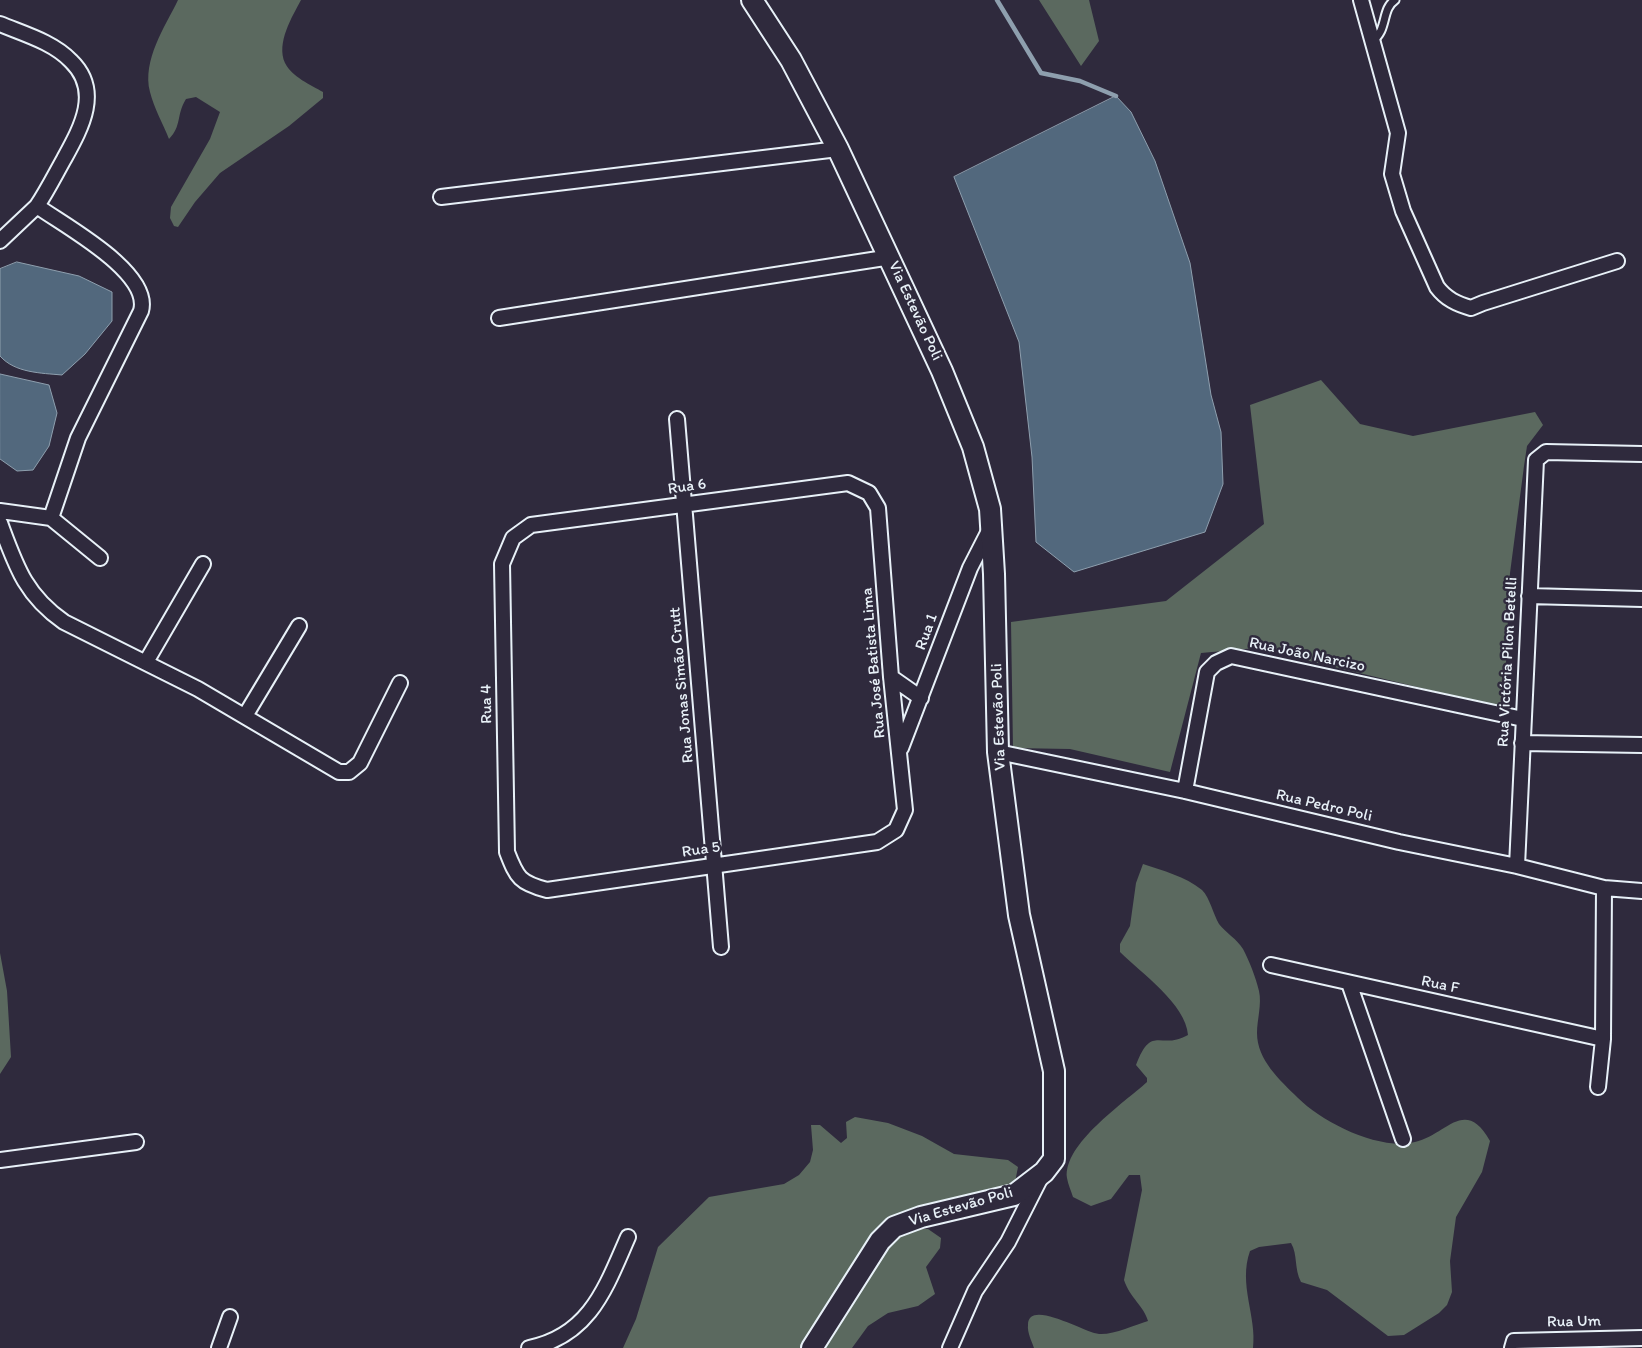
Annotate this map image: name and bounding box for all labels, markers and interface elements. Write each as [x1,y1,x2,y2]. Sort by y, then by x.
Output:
street label: Via Estevão Poli [884,258,946,364]
street label: Rua 6 [667,475,707,499]
street label: Rua Victória Pilon Betelli [1494,576,1522,748]
street label: Rua José Batista Lima [858,587,890,739]
street label: Rua Jonas Simão Crutt [666,606,698,764]
street label: Rua 1 [912,611,942,653]
street label: Rua João Narcizo [1247,633,1367,677]
street label: Via Estevão Poli [988,663,1010,771]
street label: Rua 4 [477,684,497,724]
street label: Rua Pedro Poli [1274,786,1374,826]
street label: Rua 5 [681,838,721,862]
street label: Rua F [1419,972,1461,998]
street label: Via Estevão Poli [907,1183,1015,1231]
street label: Rua Um [1547,1312,1601,1332]

